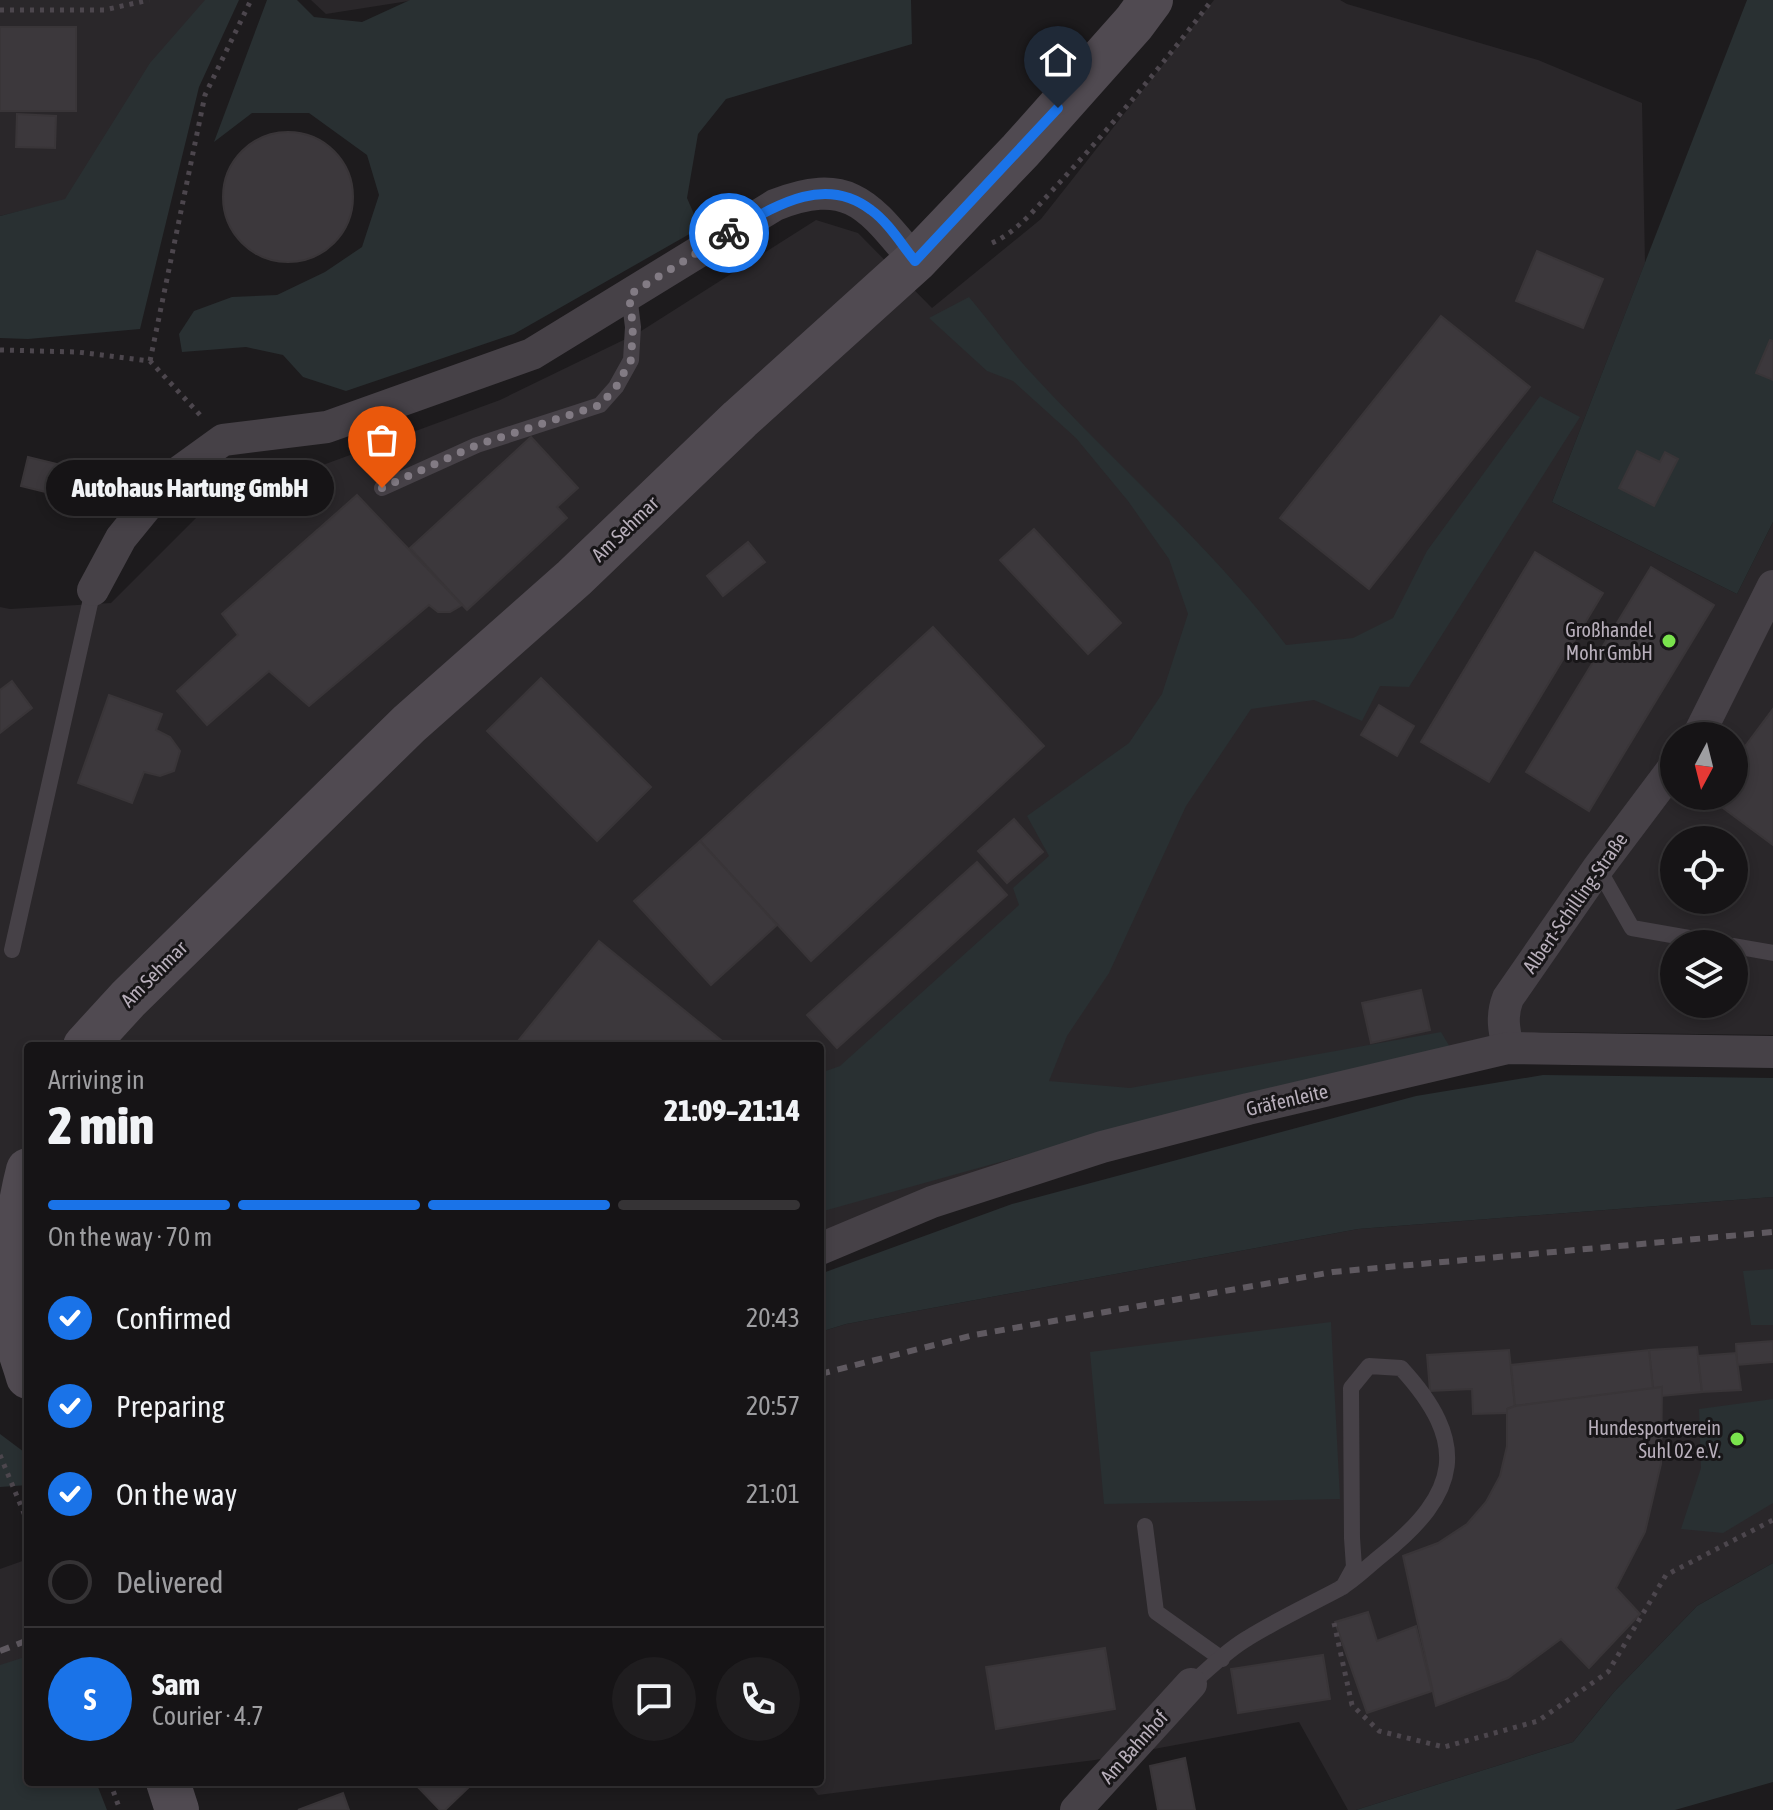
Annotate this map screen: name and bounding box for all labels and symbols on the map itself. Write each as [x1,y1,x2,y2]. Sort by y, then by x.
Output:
pin [1024,26,1092,108]
courier [689,193,769,273]
pin [348,406,416,488]
callout: Autohaus Hartung GmbH [46,460,334,516]
street label: Am Sehmar [587,491,664,566]
place label: Großhandel Mohr GmbH [1565,618,1654,664]
marker: Großhandel Mohr GmbH [1660,632,1678,650]
north arrow [1660,722,1748,810]
street label: Albert-Schilling-Straße [1518,828,1632,977]
street label: Am Sehmar [116,935,192,1011]
street label: Gräfenleite [1244,1079,1330,1120]
place label: Hundesportverein Suhl 02 e.V. [1588,1416,1721,1462]
marker: Hundesportverein Suhl 02 e.V. [1728,1430,1746,1448]
street label: Am Bahnhof [1095,1705,1173,1788]

